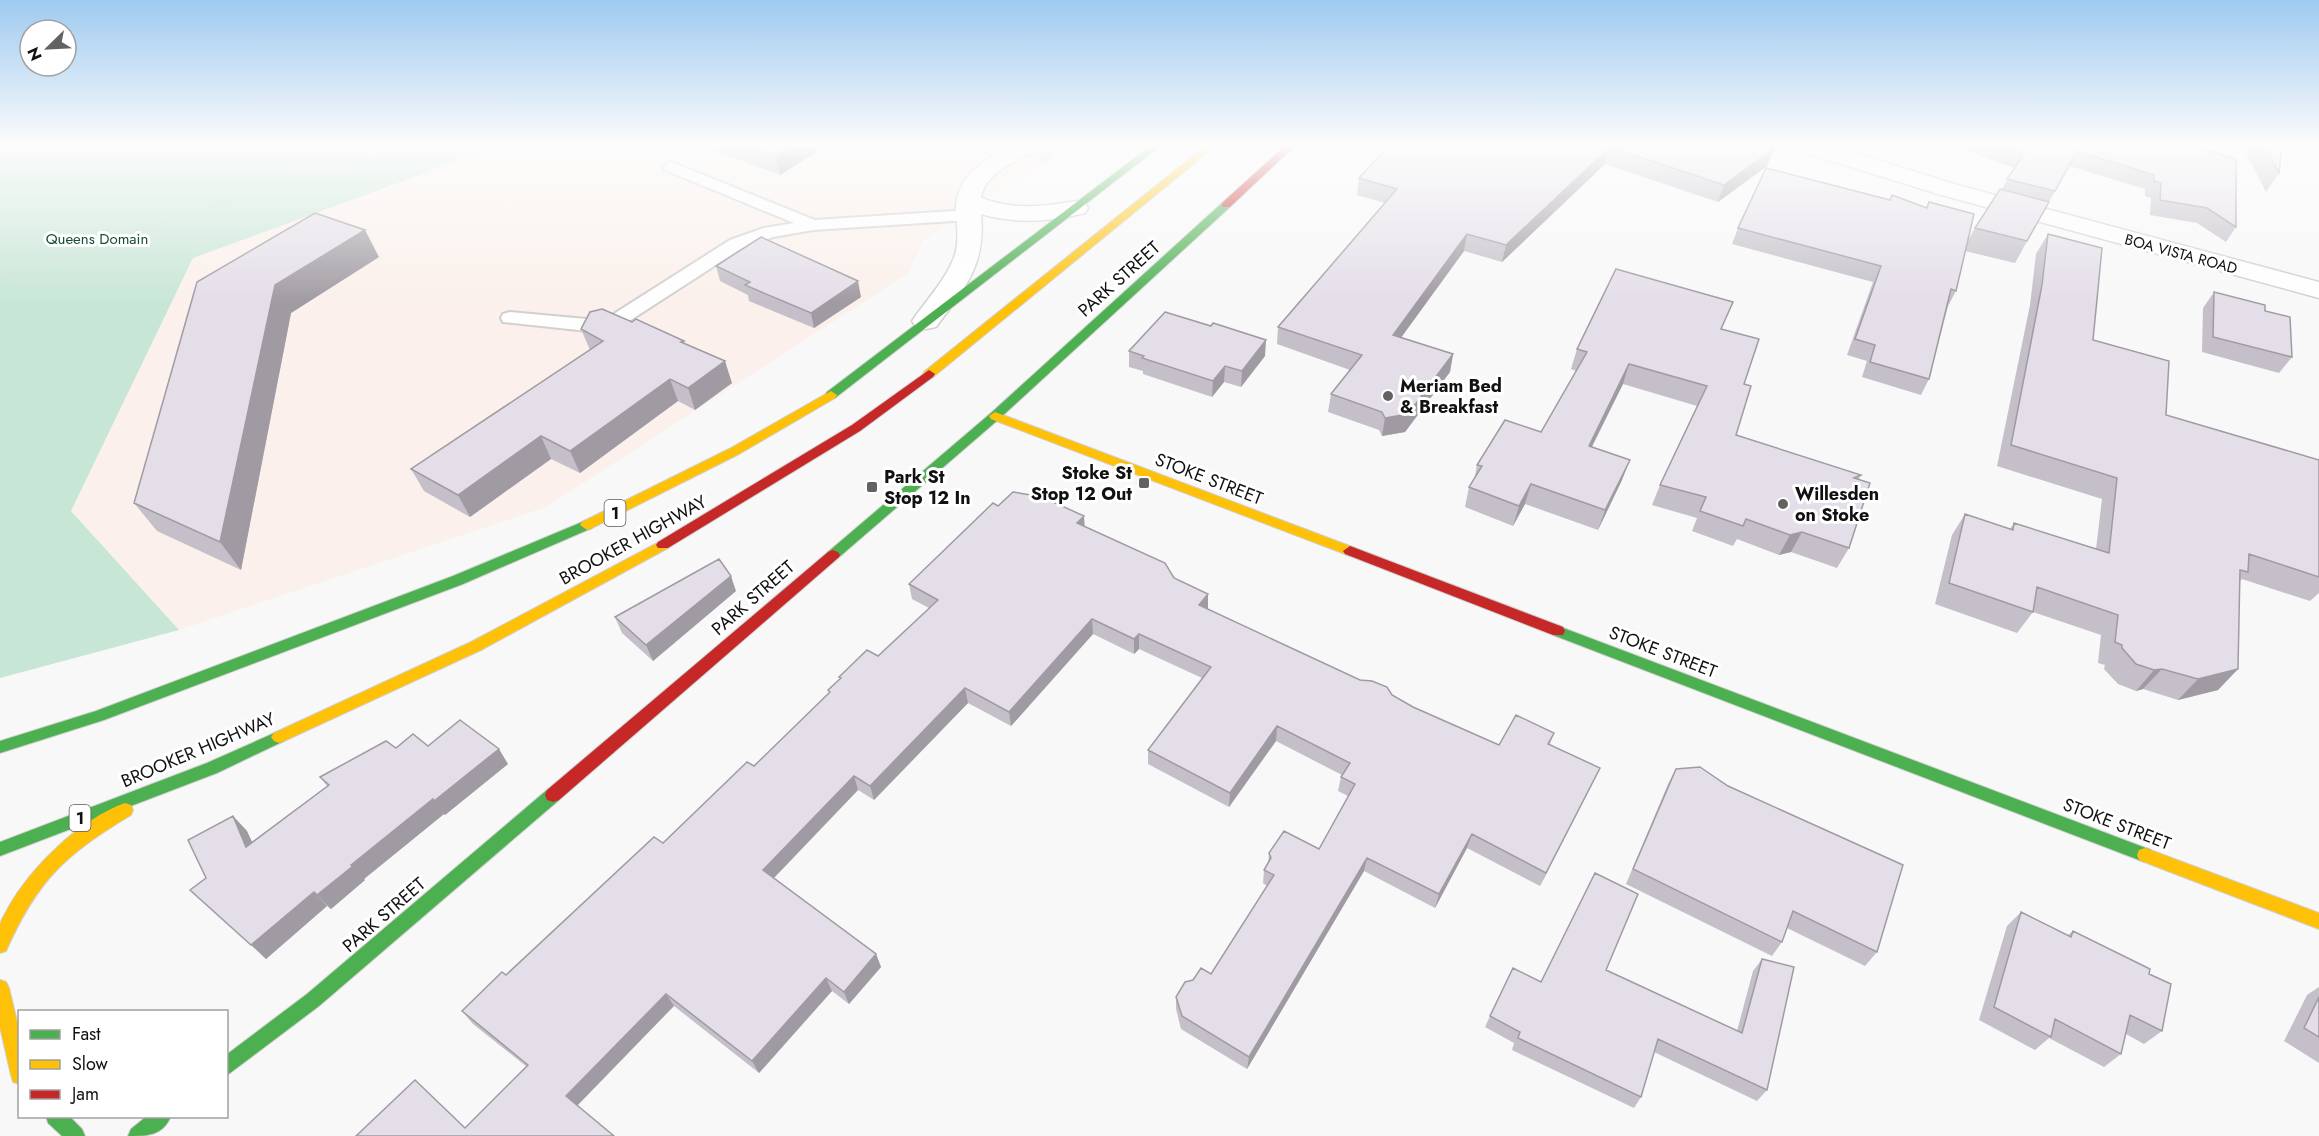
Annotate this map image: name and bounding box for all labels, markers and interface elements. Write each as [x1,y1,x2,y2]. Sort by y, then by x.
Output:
north arrow [18,18,78,78]
text: N [22,43,48,64]
park label: Queens Domain [46,228,148,250]
street label: BOA VISTA ROAD [2122,228,2240,280]
street label: PARK STREET [1072,235,1166,323]
place label: Meriam Bed & Breakfast [1400,373,1502,420]
marker: Meriam Bed & Breakfast [1381,389,1395,403]
street label: STOKE STREET [1151,447,1267,512]
place label: Stoke St Stop 12 Out [1031,460,1132,507]
place label: Park St Stop 12 In [884,464,971,511]
marker: Stoke St Stop 12 Out [1137,476,1151,490]
marker: Park St Stop 12 In [865,480,879,494]
place label: Willesden on Stoke [1795,481,1879,528]
street label: BROOKER HIGHWAY [555,488,712,591]
marker: Willesden on Stoke [1776,497,1790,511]
road number: 1 [604,500,626,526]
street label: PARK STREET [706,554,801,641]
street label: STOKE STREET [1605,620,1721,685]
street label: BROOKER HIGHWAY [117,705,280,794]
street label: STOKE STREET [2059,792,2175,857]
road number: 1 [70,805,90,831]
street label: PARK STREET [337,871,432,958]
legend [18,1010,228,1118]
text: Fast [72,1021,101,1047]
text: Slow [72,1051,109,1077]
text: Jam [70,1081,99,1107]

